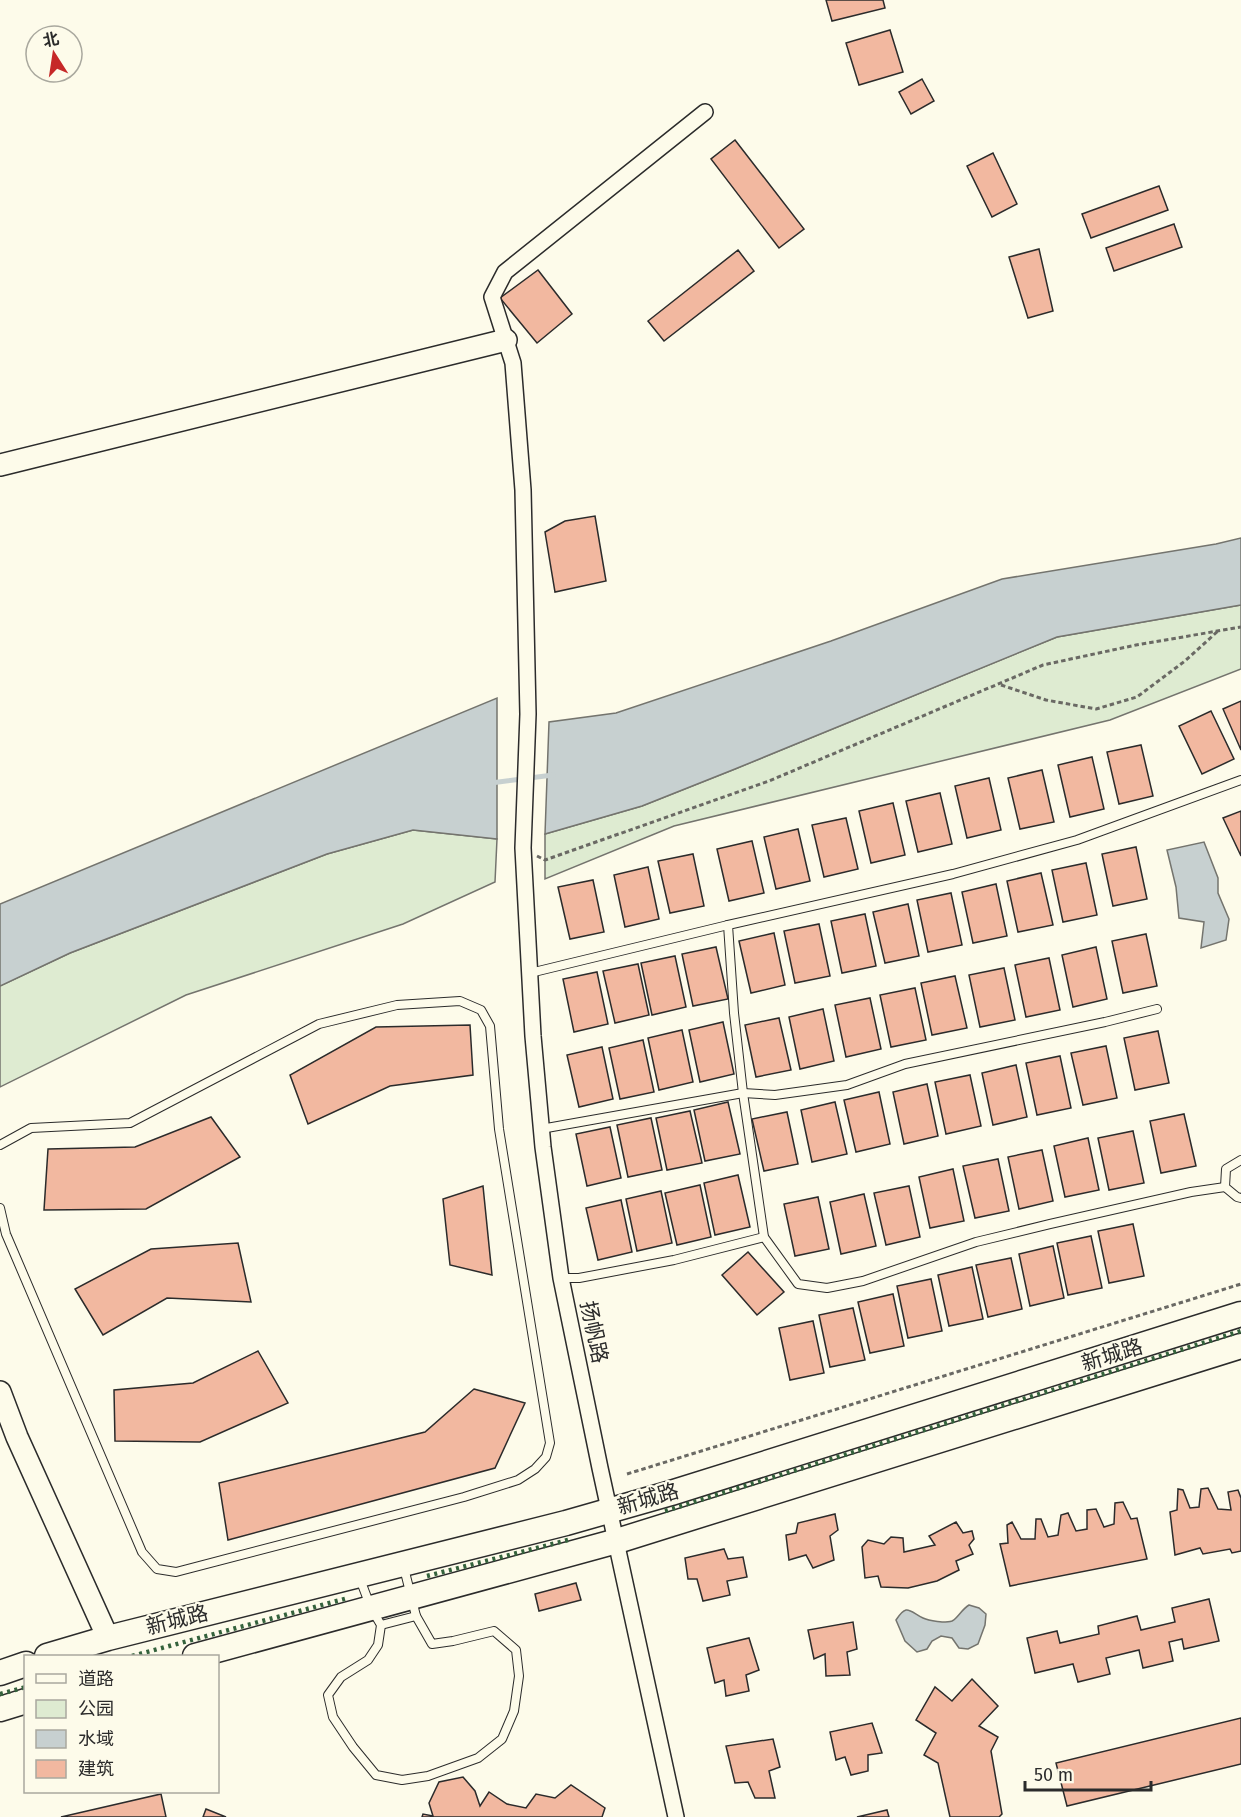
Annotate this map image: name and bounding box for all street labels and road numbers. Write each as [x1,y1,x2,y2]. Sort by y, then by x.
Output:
street label: 扬帆路 [575,1298,613,1366]
street label: 新城路 [1078,1333,1146,1377]
street label: 新城路 [614,1478,682,1520]
street label: 新城路 [143,1600,211,1640]

